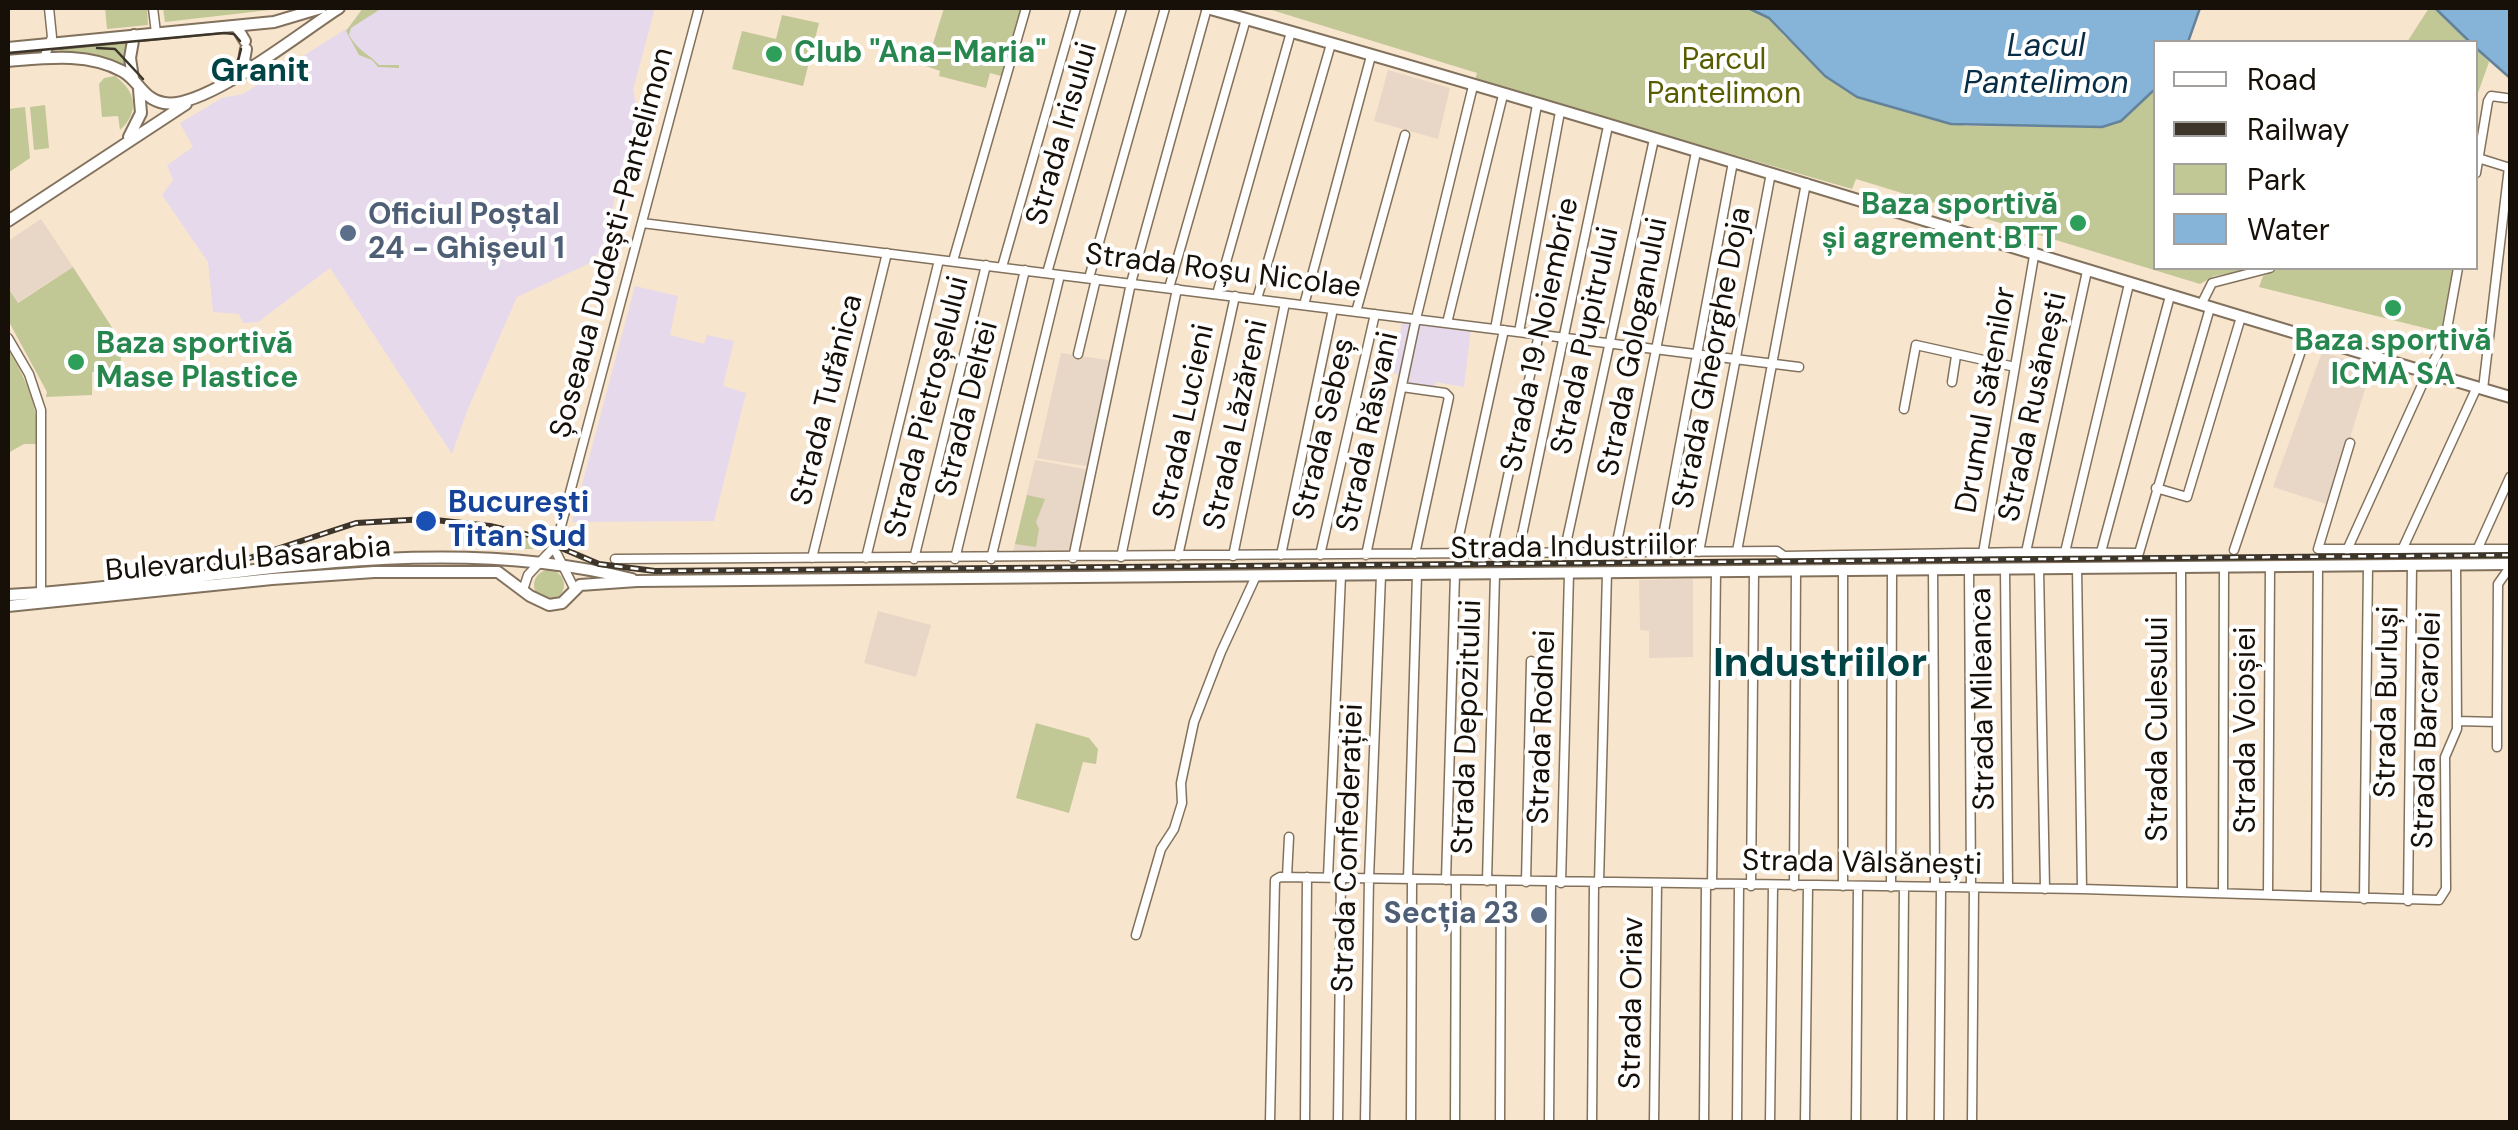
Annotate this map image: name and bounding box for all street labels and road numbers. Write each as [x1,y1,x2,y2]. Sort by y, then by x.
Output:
street label: Strada Irisului [1020,39,1106,229]
street label: Șoseaua Dudești-Pantelimon [544,44,682,442]
street label: Strada 19 Noiembrie [1494,195,1588,475]
street label: Strada Gheorghe Doja [1666,204,1760,512]
street label: Strada Gologanului [1591,215,1677,479]
street label: Strada Pupitrului [1544,224,1628,458]
street label: Strada Roșu Nicolae [1083,237,1363,307]
street label: Strada Pietroșelului [878,273,978,541]
street label: Drumul Sătenilor [1949,284,2025,516]
street label: Strada Rusănești [1992,289,2076,525]
street label: Strada Tufănica [784,291,872,509]
street label: Strada Deltei [929,317,1007,501]
street label: Strada Lăzăreni [1197,317,1277,533]
street label: Strada Lucieni [1147,321,1223,523]
street label: Strada Răsvani [1330,329,1408,535]
street label: Strada Sebeș [1287,335,1363,523]
street label: Strada Industriilor [1450,528,1698,568]
street label: Bulevardul Basarabia [104,530,392,590]
street label: Strada Mileanca [1964,587,2004,811]
street label: Strada Depozitului [1446,599,1490,855]
street label: Strada Burluși [2368,606,2408,798]
street label: Strada Barcarolei [2406,611,2450,849]
street label: Strada Culesului [2141,616,2177,842]
street label: Strada Voioșiei [2229,626,2265,834]
street label: Strada Rodnei [1522,629,1564,825]
street label: Strada Confederației [1326,703,1372,993]
street label: Strada Vâlsănești [1742,844,1982,884]
street label: Strada Oriav [1613,916,1653,1090]

